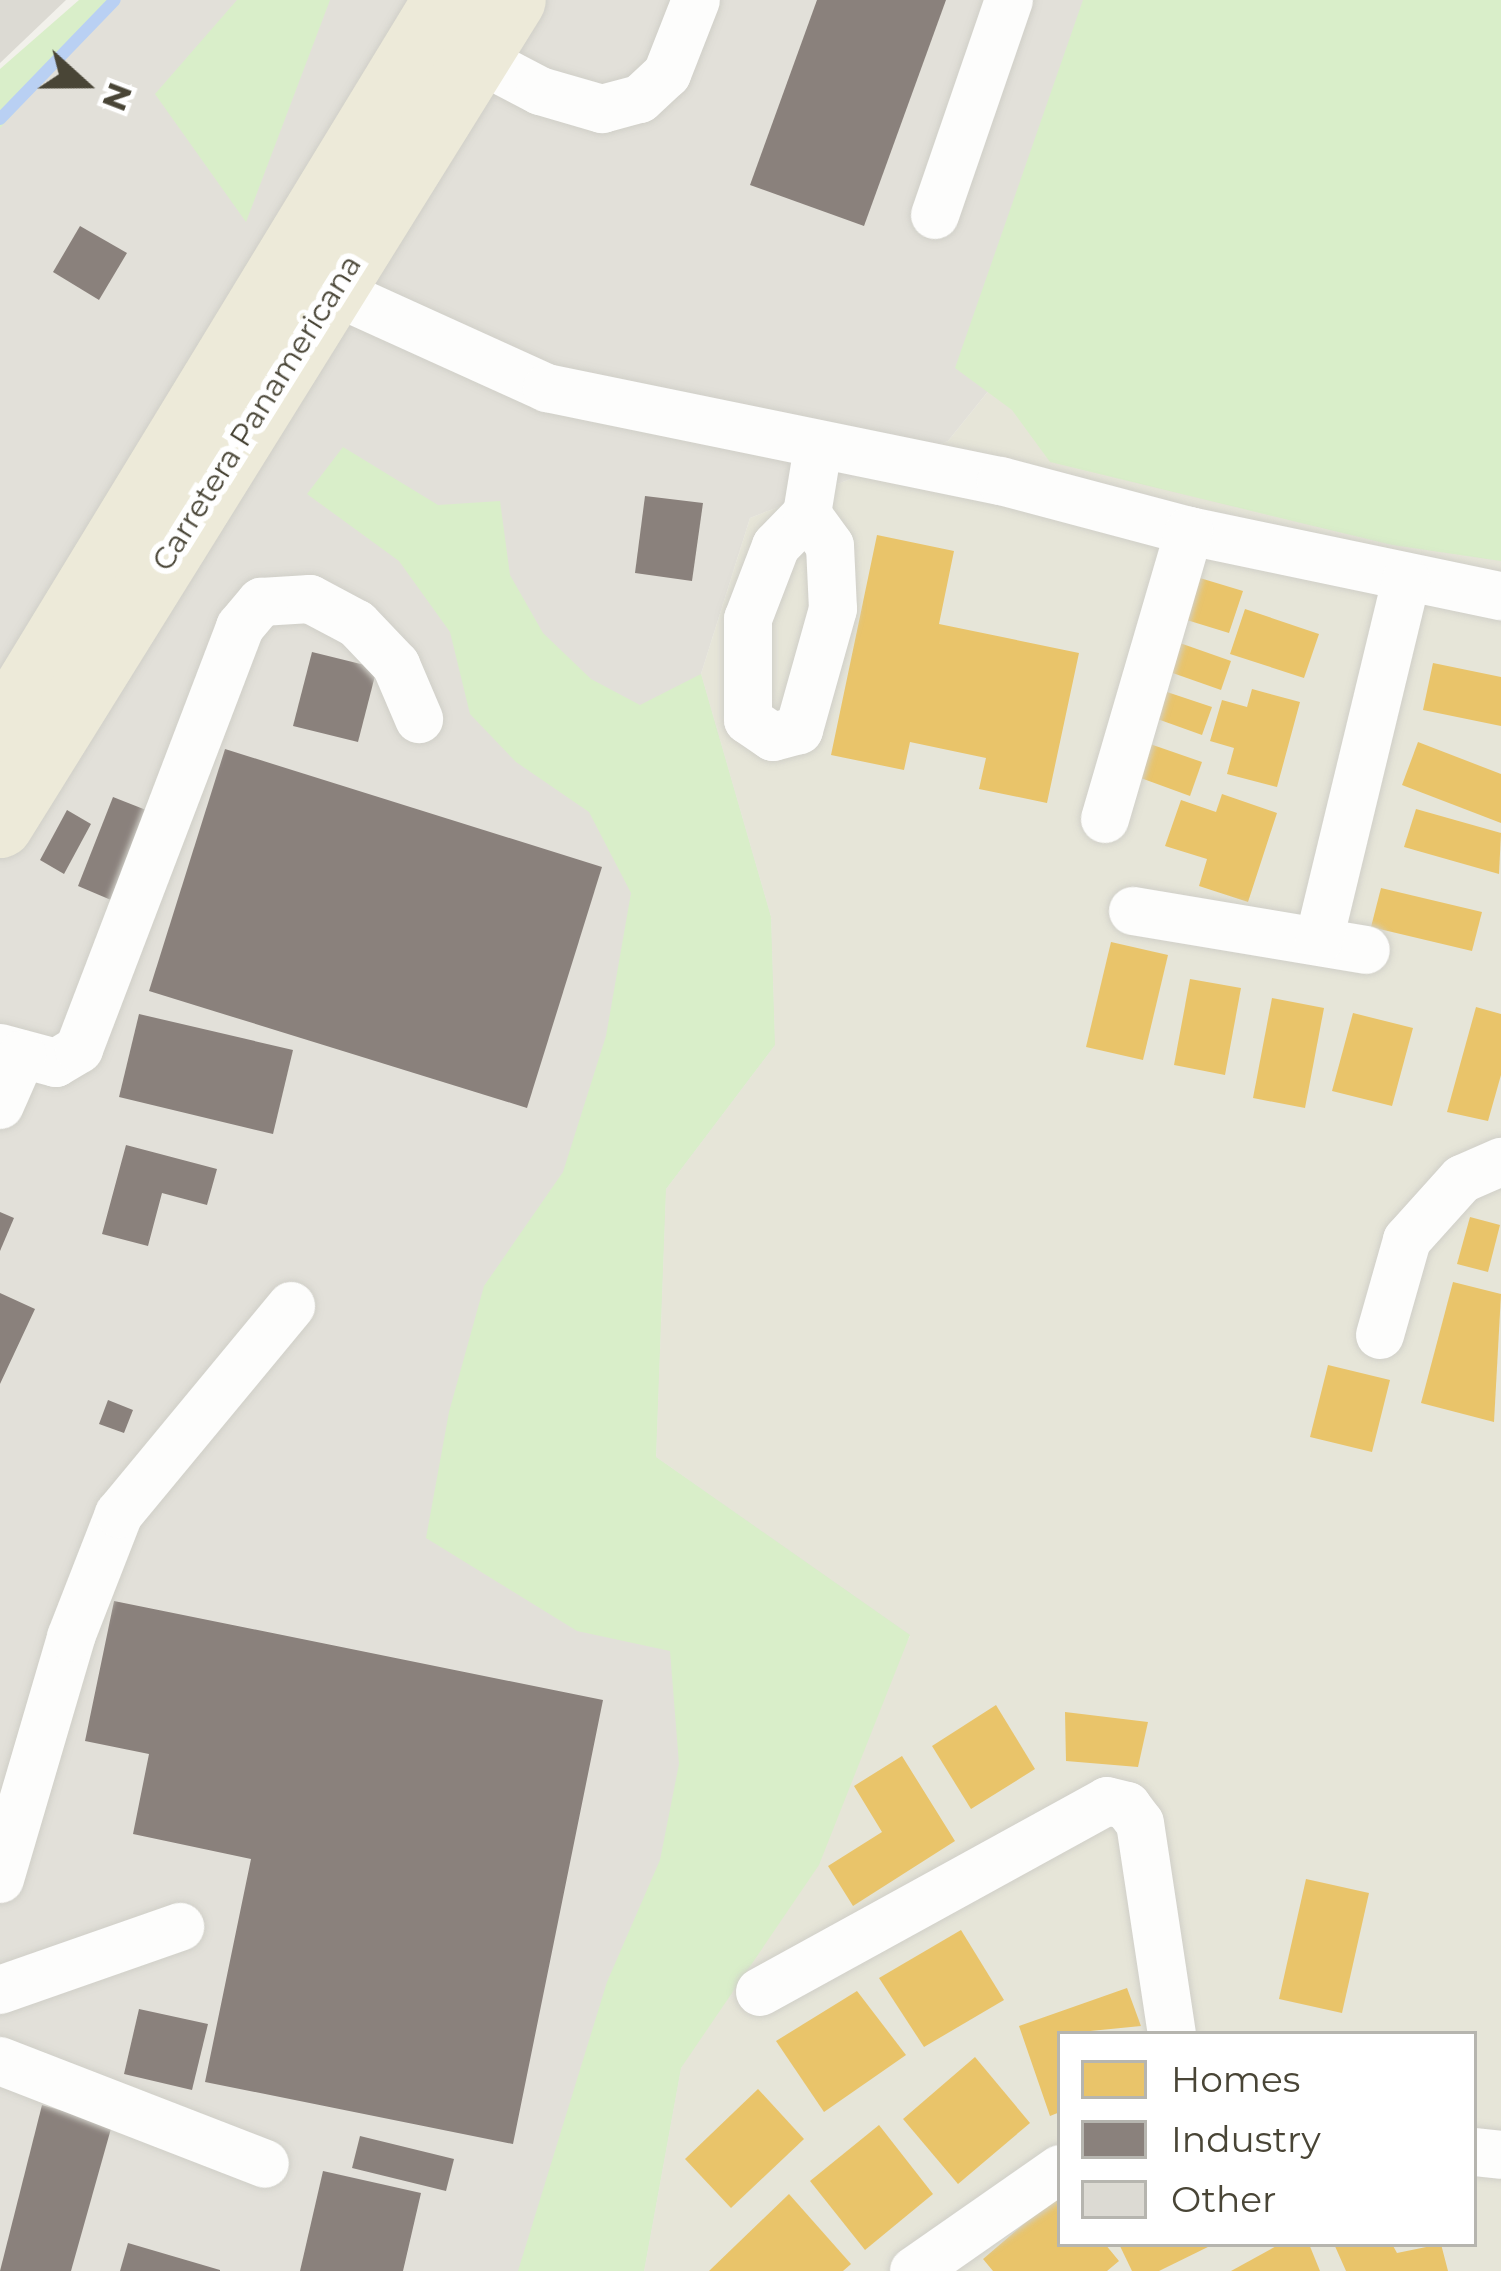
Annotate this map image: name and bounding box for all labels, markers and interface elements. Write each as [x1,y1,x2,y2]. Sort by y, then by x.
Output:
north arrow [24,24,144,144]
text: N [94,77,141,117]
street label: Carretera Panamericana [145,248,369,578]
legend [1057,2031,1477,2247]
text: Homes [1171,2057,1300,2101]
text: Industry [1171,2117,1321,2161]
text: Other [1171,2177,1277,2221]

